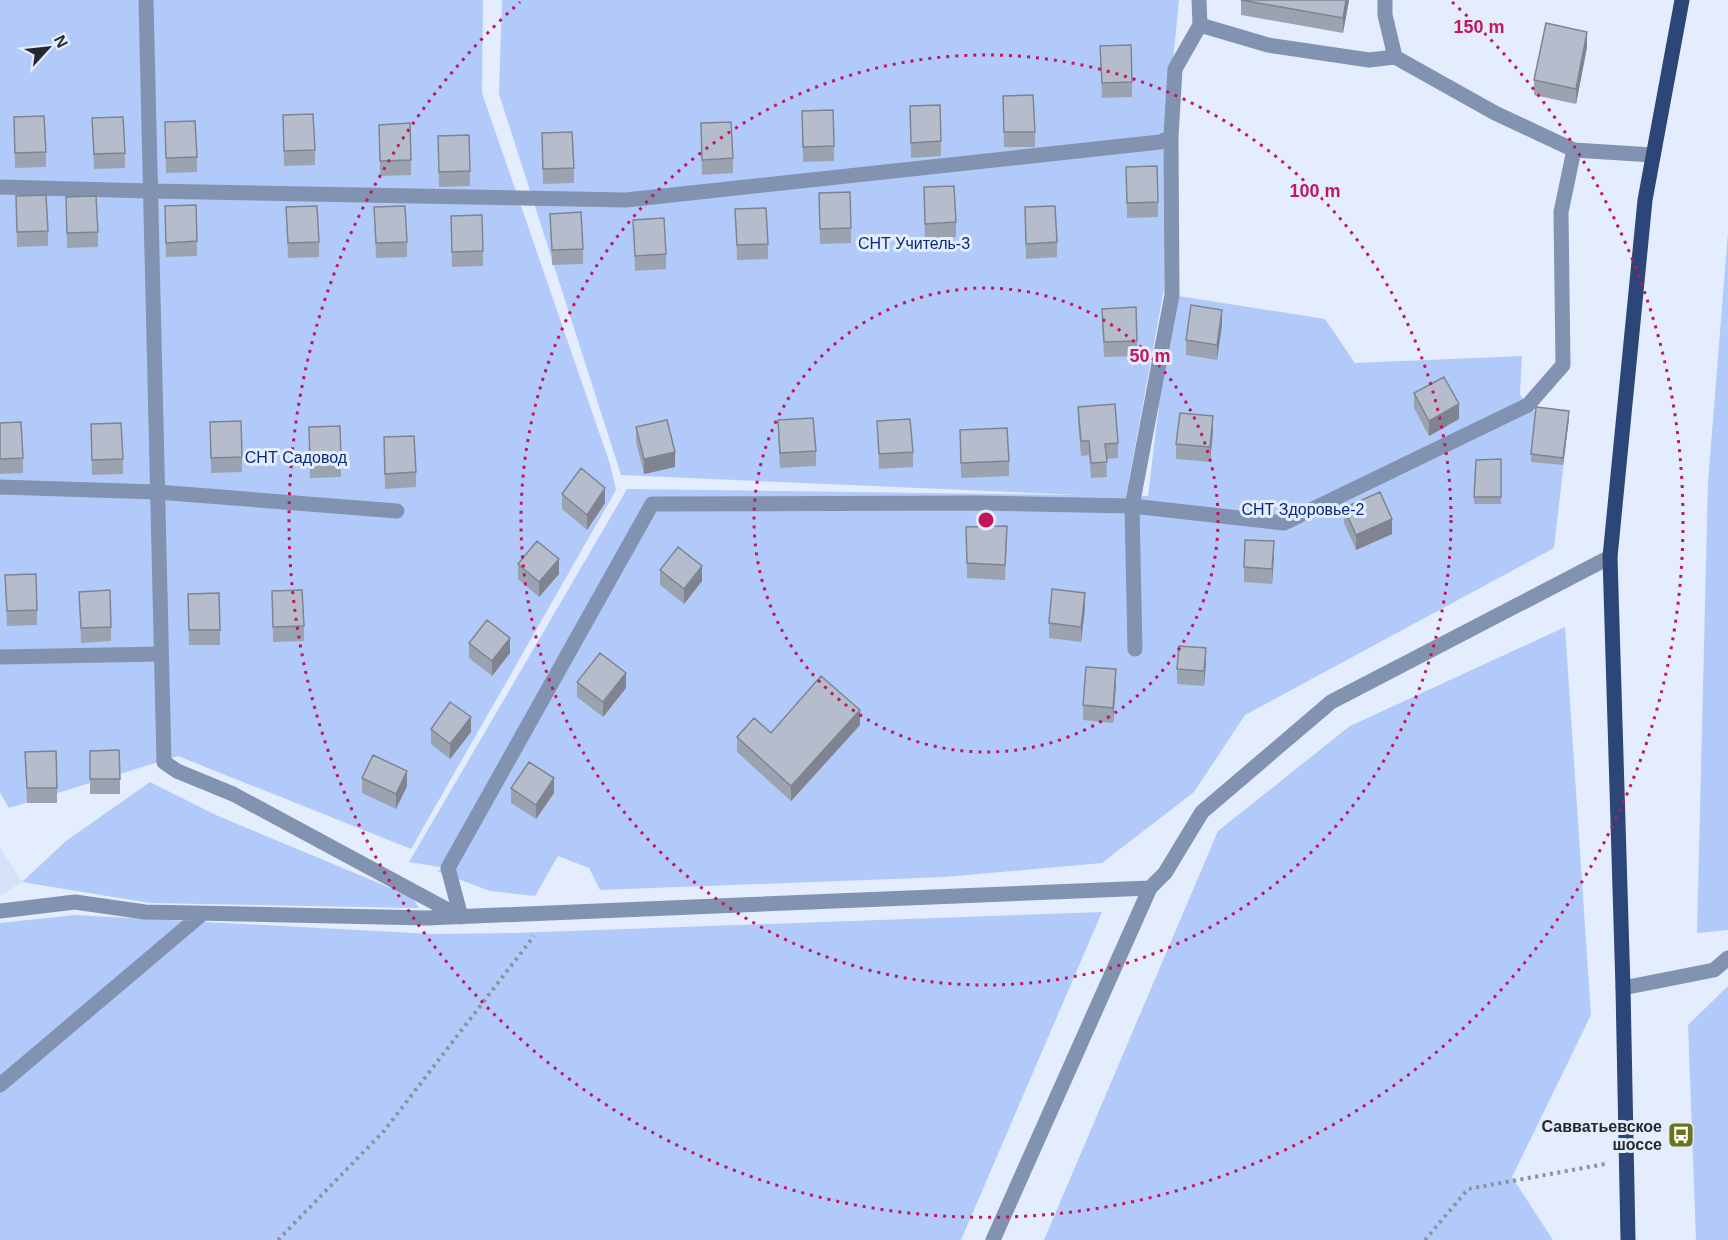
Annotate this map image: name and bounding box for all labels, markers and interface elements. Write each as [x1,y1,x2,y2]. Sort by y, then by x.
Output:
text: 150 m [1453,17,1505,37]
north arrow [18,18,78,78]
text: N [51,32,71,50]
text: 100 m [1289,181,1341,201]
park label: СНТ Учитель-3 [858,235,970,252]
text: 50 m [1129,346,1171,366]
park label: СНТ Садовод [245,449,348,466]
park label: СНТ Здоровье-2 [1242,501,1365,518]
centre of rings [976,510,996,530]
place label: Савватьевское шоссе [1542,1118,1662,1153]
bus stop icon: Савватьевское шоссе [1666,1120,1696,1150]

